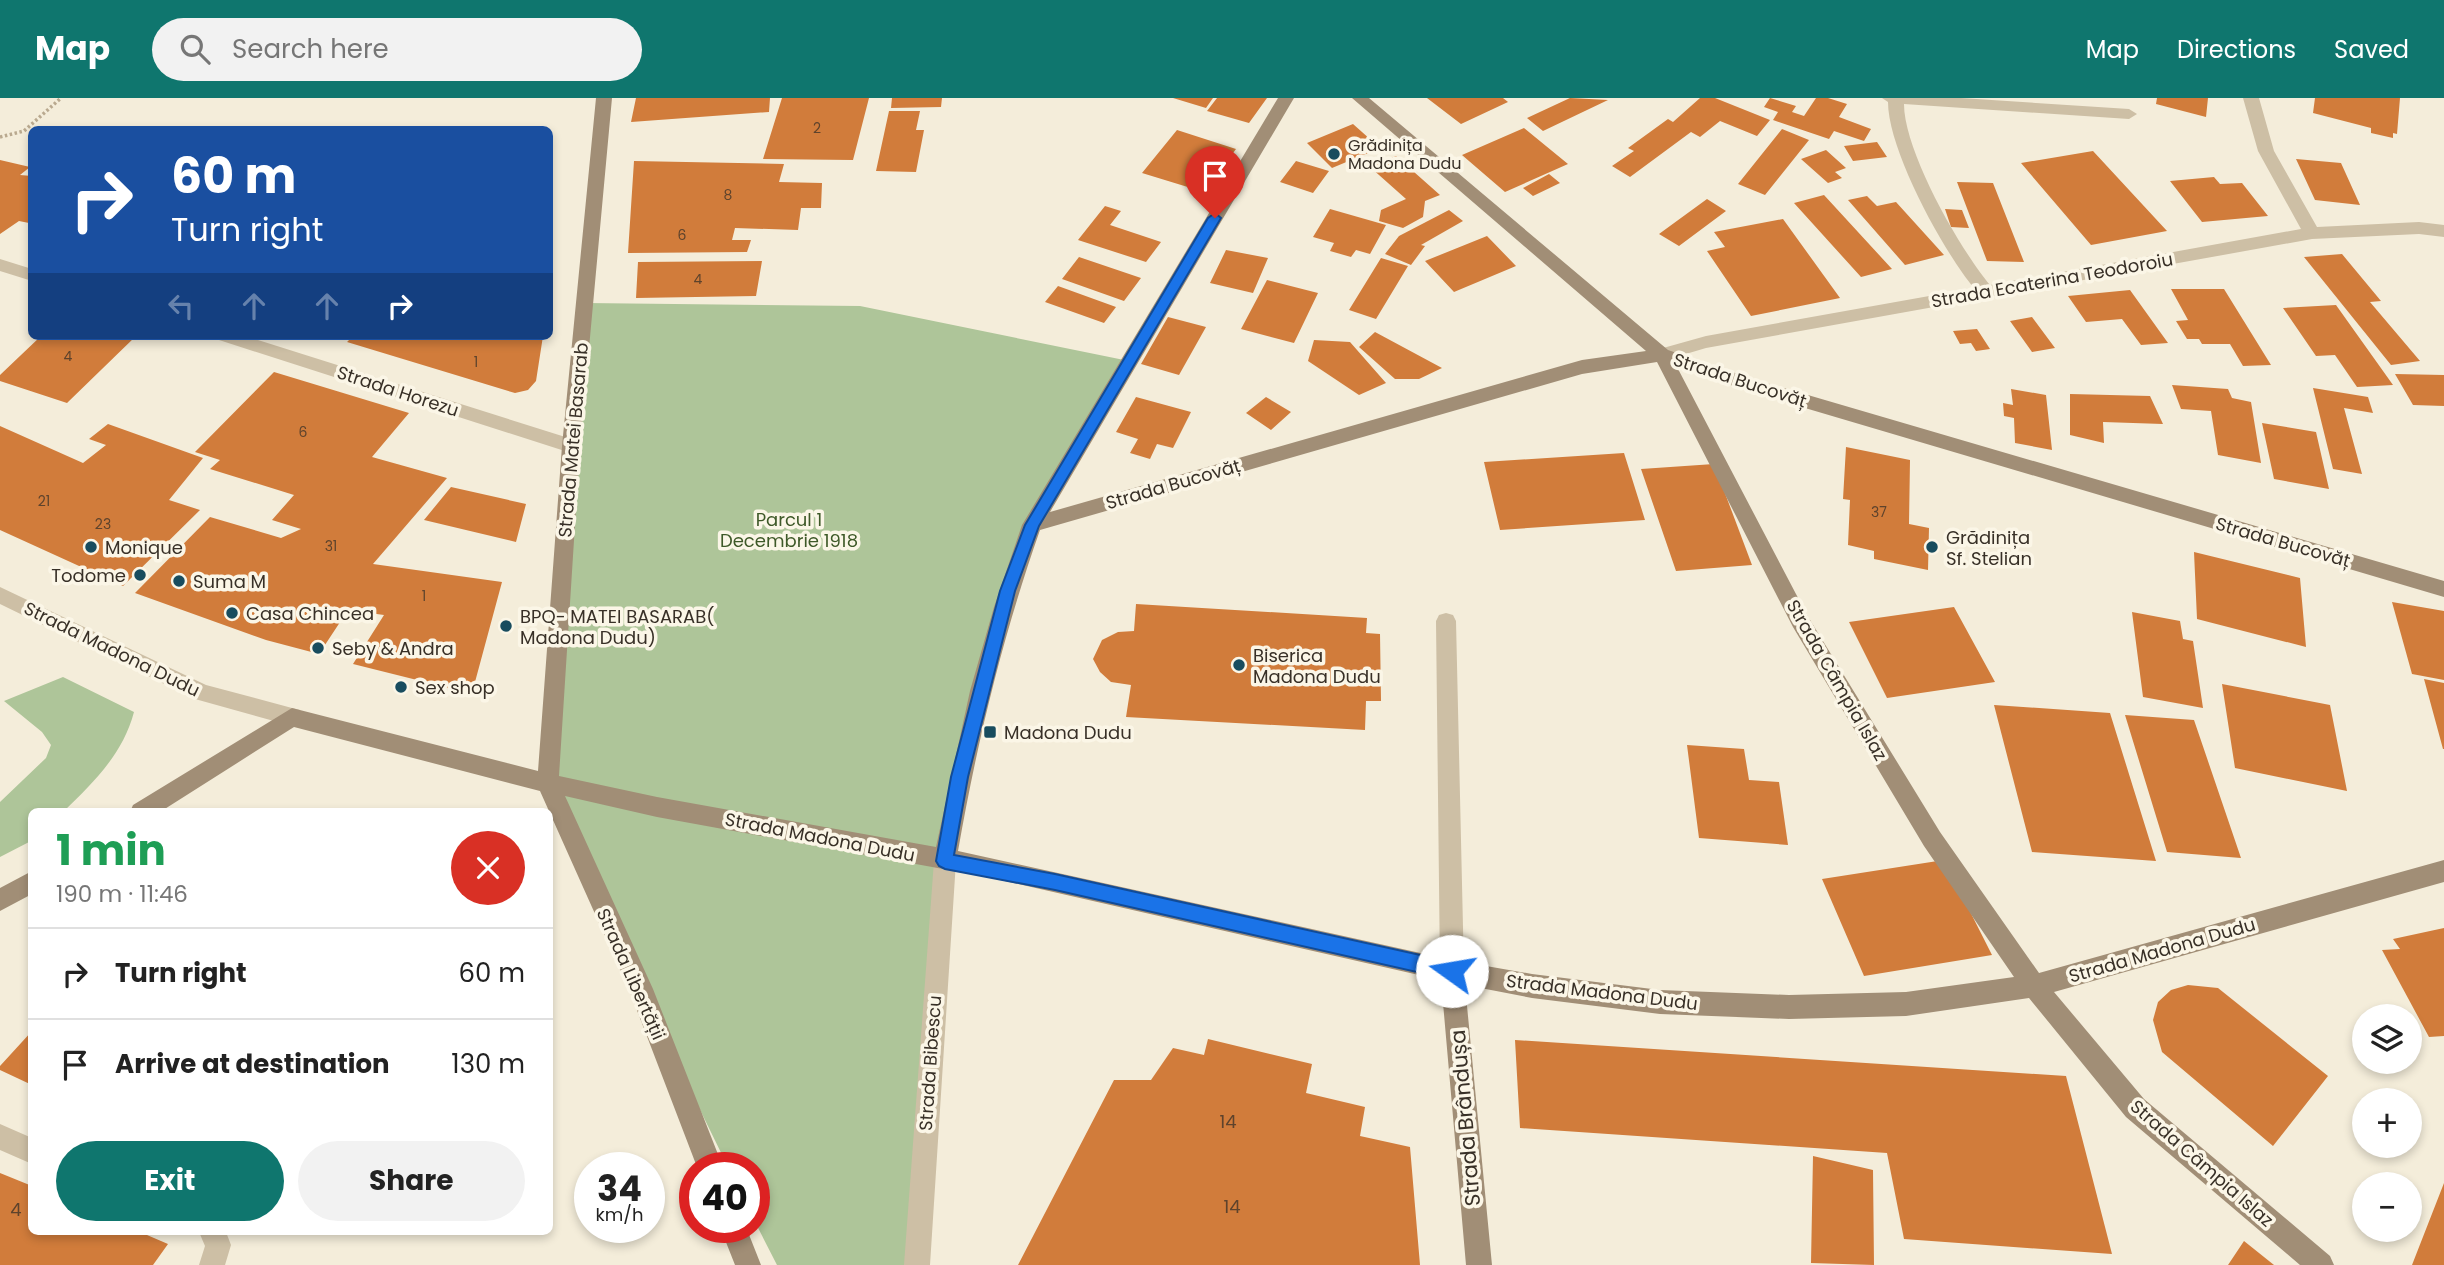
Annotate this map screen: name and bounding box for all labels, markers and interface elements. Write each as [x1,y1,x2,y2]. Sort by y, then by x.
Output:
search box [152,18,642,81]
text: Map [35,25,110,72]
icon: search [176,30,214,68]
text: Search here [232,31,389,67]
text: Map [2086,33,2139,66]
text: Directions [2177,33,2296,66]
text: Saved [2334,33,2409,66]
house number: 2 [813,118,821,138]
place label: Grădinița Madona Dudu [1348,134,1462,175]
text: 60 m [171,142,296,210]
pin [1185,146,1245,218]
marker: Grădinița Madona Dudu [1326,146,1342,162]
icon: right [56,154,147,245]
icon: arrive [1196,157,1234,195]
house number: 8 [724,185,733,205]
text: Turn right [171,207,323,252]
house number: 6 [678,225,687,245]
street label: Strada Ecaterina Teodoroiu [1929,246,2175,314]
house number: 4 [694,269,703,289]
icon: left [162,287,200,325]
icon: ahead [235,287,273,325]
icon: ahead [308,287,346,325]
icon: right [381,287,419,325]
street label: Strada Matei Basarab [552,341,594,539]
house number: 4 [64,346,73,366]
street label: Strada Bucovăț [1670,347,1810,413]
house number: 1 [474,352,478,372]
street label: Strada Horezu [334,360,462,422]
house number: 6 [299,422,308,442]
street label: Strada Bucovăț [1103,453,1243,515]
house number: 21 [38,491,50,511]
house number: 37 [1871,502,1887,522]
park label: Parcul 1 Decembrie 1918 [720,507,858,553]
street label: Strada Bucovăț [2213,511,2353,573]
house number: 23 [95,514,111,534]
place label: Grădinița Sf. Stelian [1946,525,2032,571]
place label: Monique [105,535,183,560]
house number: 31 [325,536,337,556]
marker: Monique [83,539,99,555]
marker: Grădinița Sf. Stelian [1924,539,1940,555]
place label: Todome [51,563,126,588]
marker: Todome [132,567,148,583]
place label: Suma M [193,569,266,594]
marker: Suma M [171,573,187,589]
house number: 1 [422,586,426,606]
street label: Strada Madona Dudu [20,595,204,703]
street label: Strada Câmpia Islaz [1781,595,1893,765]
place label: Casa Chincea [246,601,374,626]
place label: BPQ- MATEI BASARAB( Madona Dudu) [520,604,714,650]
marker: Casa Chincea [224,605,240,621]
marker: BPQ- MATEI BASARAB( Madona Dudu) [498,618,514,634]
place label: Seby & Andra [332,636,454,661]
marker: Seby & Andra [310,640,326,656]
place label: Biserica Madona Dudu [1253,643,1381,689]
marker: Biserica Madona Dudu [1231,657,1247,673]
place label: Sex shop [415,675,495,700]
marker: Sex shop [393,679,409,695]
place label: Madona Dudu [1004,720,1132,745]
marker: Madona Dudu [982,724,998,740]
street label: Strada Madona Dudu [723,806,917,868]
text: 1 min [56,821,166,880]
button: close [451,831,525,905]
text: 190 m · 11:46 [56,878,188,910]
street label: Strada Libertății [591,904,671,1044]
street label: Strada Madona Dudu [2066,911,2258,989]
position arrow [1415,934,1489,1008]
icon: right [56,955,94,993]
text: Turn right [115,955,247,991]
text: 60 m [458,955,525,991]
street label: Strada Madona Dudu [1505,968,1699,1016]
street label: Strada Bibescu [913,994,947,1132]
map controls [2352,1004,2422,1242]
button: layers [2352,1004,2422,1074]
street label: Strada Brândușa [1443,1029,1487,1207]
icon: arrive [56,1046,94,1084]
text: Arrive at destination [115,1046,390,1082]
text: 130 m [451,1046,525,1082]
button: + [2352,1088,2422,1158]
street label: Strada Câmpia Islaz [2125,1094,2279,1232]
house number: 14 [1219,1109,1237,1134]
button: Exit [56,1141,284,1221]
button: Share [298,1141,525,1221]
speed limit sign: 40 [679,1152,770,1243]
text: 34 [597,1164,642,1213]
button: − [2352,1172,2422,1242]
house number: 14 [1223,1194,1241,1219]
house number: 4 [10,1197,22,1222]
text: km/h [596,1202,643,1227]

